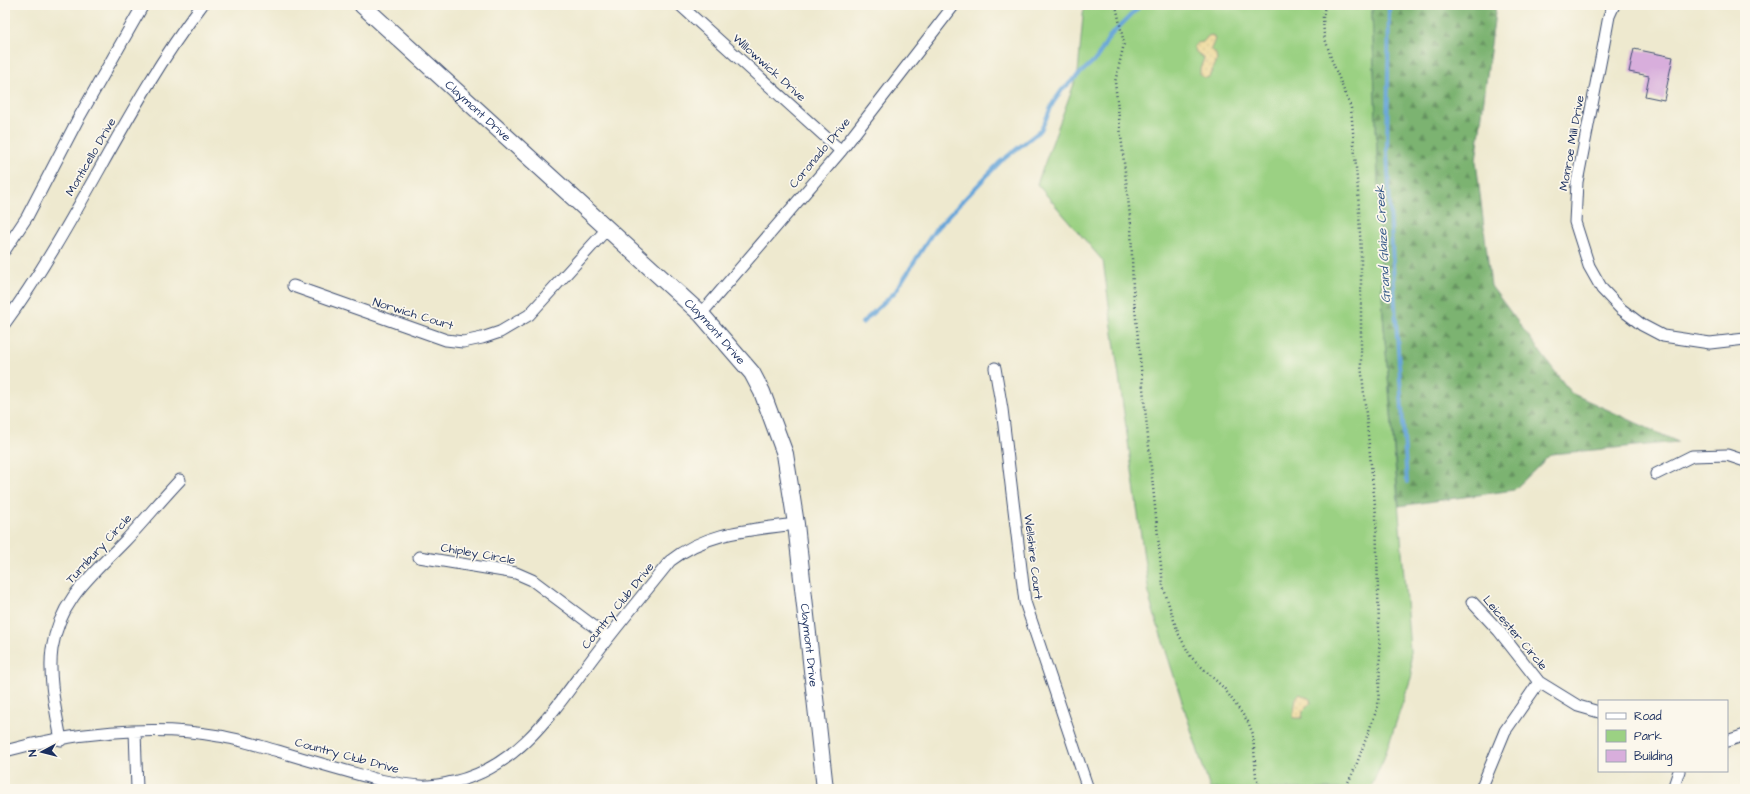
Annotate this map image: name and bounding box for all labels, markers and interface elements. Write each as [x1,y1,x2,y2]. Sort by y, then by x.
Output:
street label: Willowwick Drive [729,30,810,106]
street label: Claymont Drive [441,76,515,146]
street label: Monroe Mill Drive [1555,93,1589,192]
street label: Monticello Drive [62,114,121,199]
street label: Coronado Drive [785,114,855,192]
water label: Grand Glaize Creek [1371,184,1395,303]
street label: Norwich Court [371,294,456,334]
street label: Claymont Drive [681,295,750,369]
street label: Turnbury Circle [62,510,137,588]
street label: Wellshire Court [1019,513,1047,601]
street label: Chipley Circle [439,539,517,570]
street label: Country Club Drive [578,559,659,654]
street label: Leicester Circle [1479,592,1552,674]
street label: Claymont Drive [796,603,822,688]
legend [1598,700,1728,772]
text: Road [1634,708,1662,725]
text: Park [1634,728,1662,745]
north arrow [22,732,62,772]
street label: Country Club Drive [293,734,401,779]
text: Building [1634,748,1672,766]
text: N [25,749,40,757]

